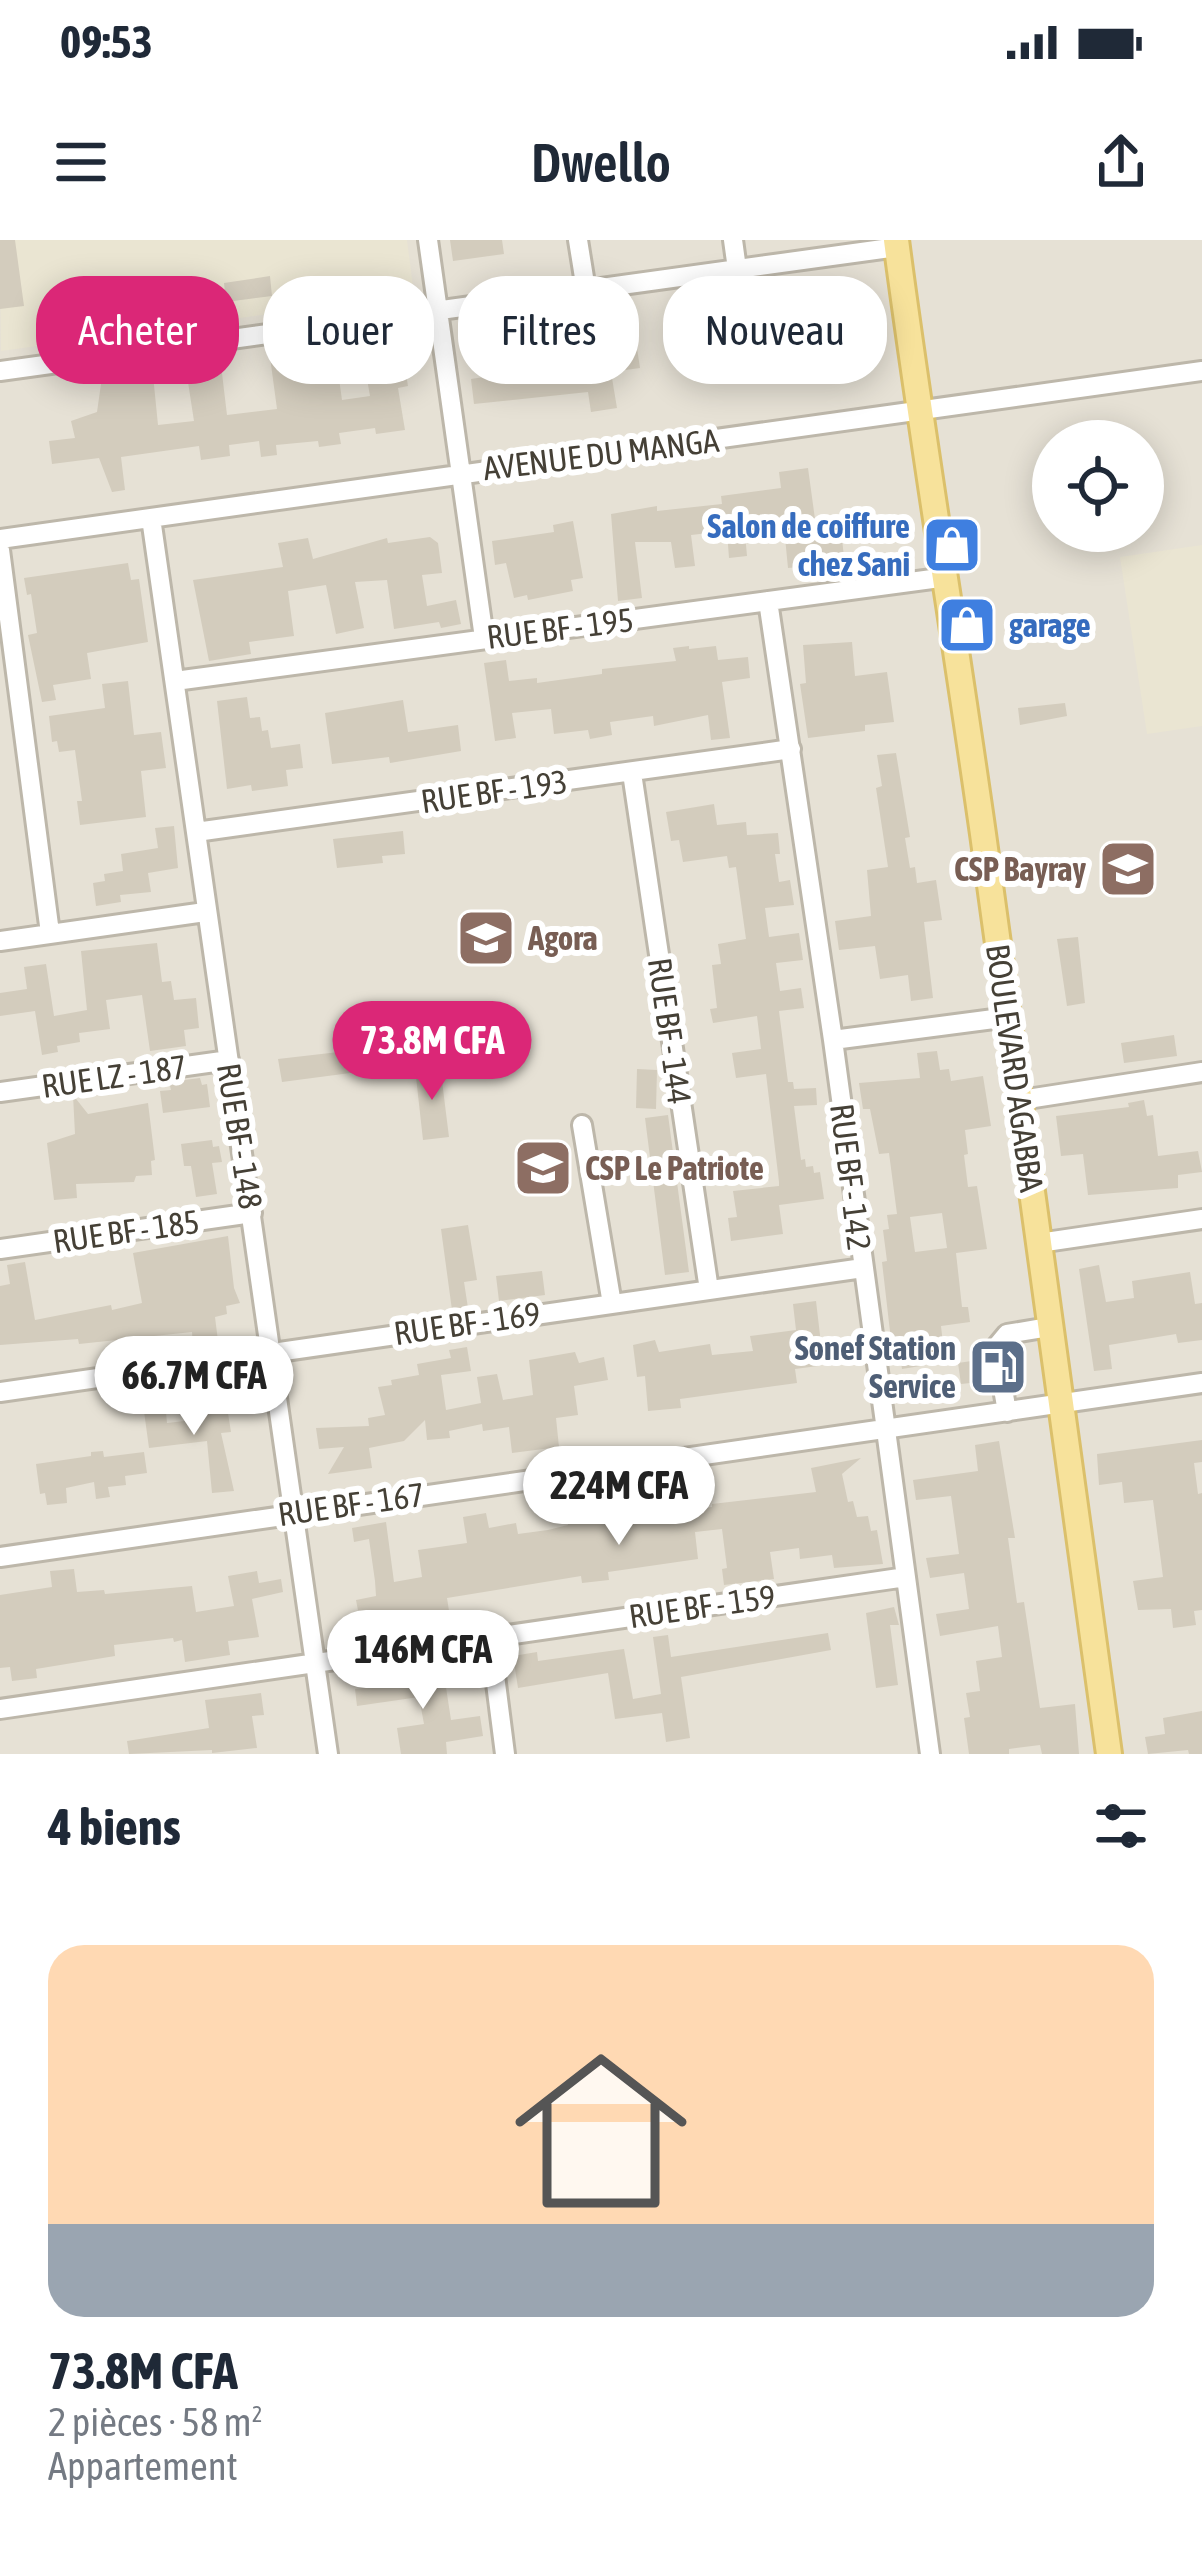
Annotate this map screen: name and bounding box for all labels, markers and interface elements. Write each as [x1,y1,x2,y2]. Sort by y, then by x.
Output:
text: 09:53 [60,16,153,68]
icon: menu [48,129,114,195]
icon: share [1088,129,1154,195]
text: Dwello [531,132,671,193]
chip: Acheter [36,276,239,384]
chip: Louer [263,276,434,384]
chip: Filtres [458,276,639,384]
chip: Nouveau [663,276,887,384]
map controls [1032,420,1164,552]
button: locate [1032,420,1164,552]
street label: AVENUE DU MANGA [481,421,722,487]
place label: Salon de coiffure chez Sani [707,507,910,583]
shop icon: Salon de coiffure chez Sani [921,514,983,576]
shop icon: garage [936,594,998,656]
street label: RUE BF - 195 [485,600,635,656]
place label: garage [1009,606,1091,644]
street label: RUE BF - 193 [418,762,570,820]
school or university icon: CSP Bayray [1097,838,1159,900]
place label: CSP Bayray [954,850,1086,888]
school or university icon: Agora [455,907,517,969]
place label: Agora [527,919,598,957]
street label: BOULEVARD AGABBA [979,942,1051,1195]
street label: RUE BF - 144 [641,955,699,1107]
pin: 73.8M CFA [295,1001,569,1103]
text: 73.8M CFA [359,1018,505,1062]
street label: RUE LZ - 187 [39,1047,189,1105]
street label: RUE BF - 148 [210,1060,270,1212]
street label: RUE BF - 142 [823,1102,879,1252]
school or university icon: CSP Le Patriote [512,1137,574,1199]
place label: CSP Le Patriote [585,1149,764,1187]
street label: RUE BF - 185 [50,1202,202,1260]
street label: RUE BF - 169 [391,1294,543,1352]
place label: Sonef Station Service [795,1329,956,1405]
pin: 66.7M CFA [57,1336,331,1438]
fuel station icon: Sonef Station Service [967,1336,1029,1398]
text: 66.7M CFA [121,1353,267,1397]
pin: 224M CFA [495,1446,743,1548]
text: 224M CFA [550,1463,688,1507]
street label: RUE BF - 167 [275,1475,427,1533]
street label: RUE BF - 159 [626,1577,778,1635]
pin: 146M CFA [299,1610,547,1712]
text: 146M CFA [354,1627,492,1671]
icon: filters [1088,1793,1154,1859]
text: 4 biens [48,1797,181,1856]
icon: home [493,2023,709,2239]
text: 73.8M CFA [48,2341,238,2400]
text: 2 pièces · 58 m² [48,2400,263,2444]
text: Appartement [48,2444,238,2488]

